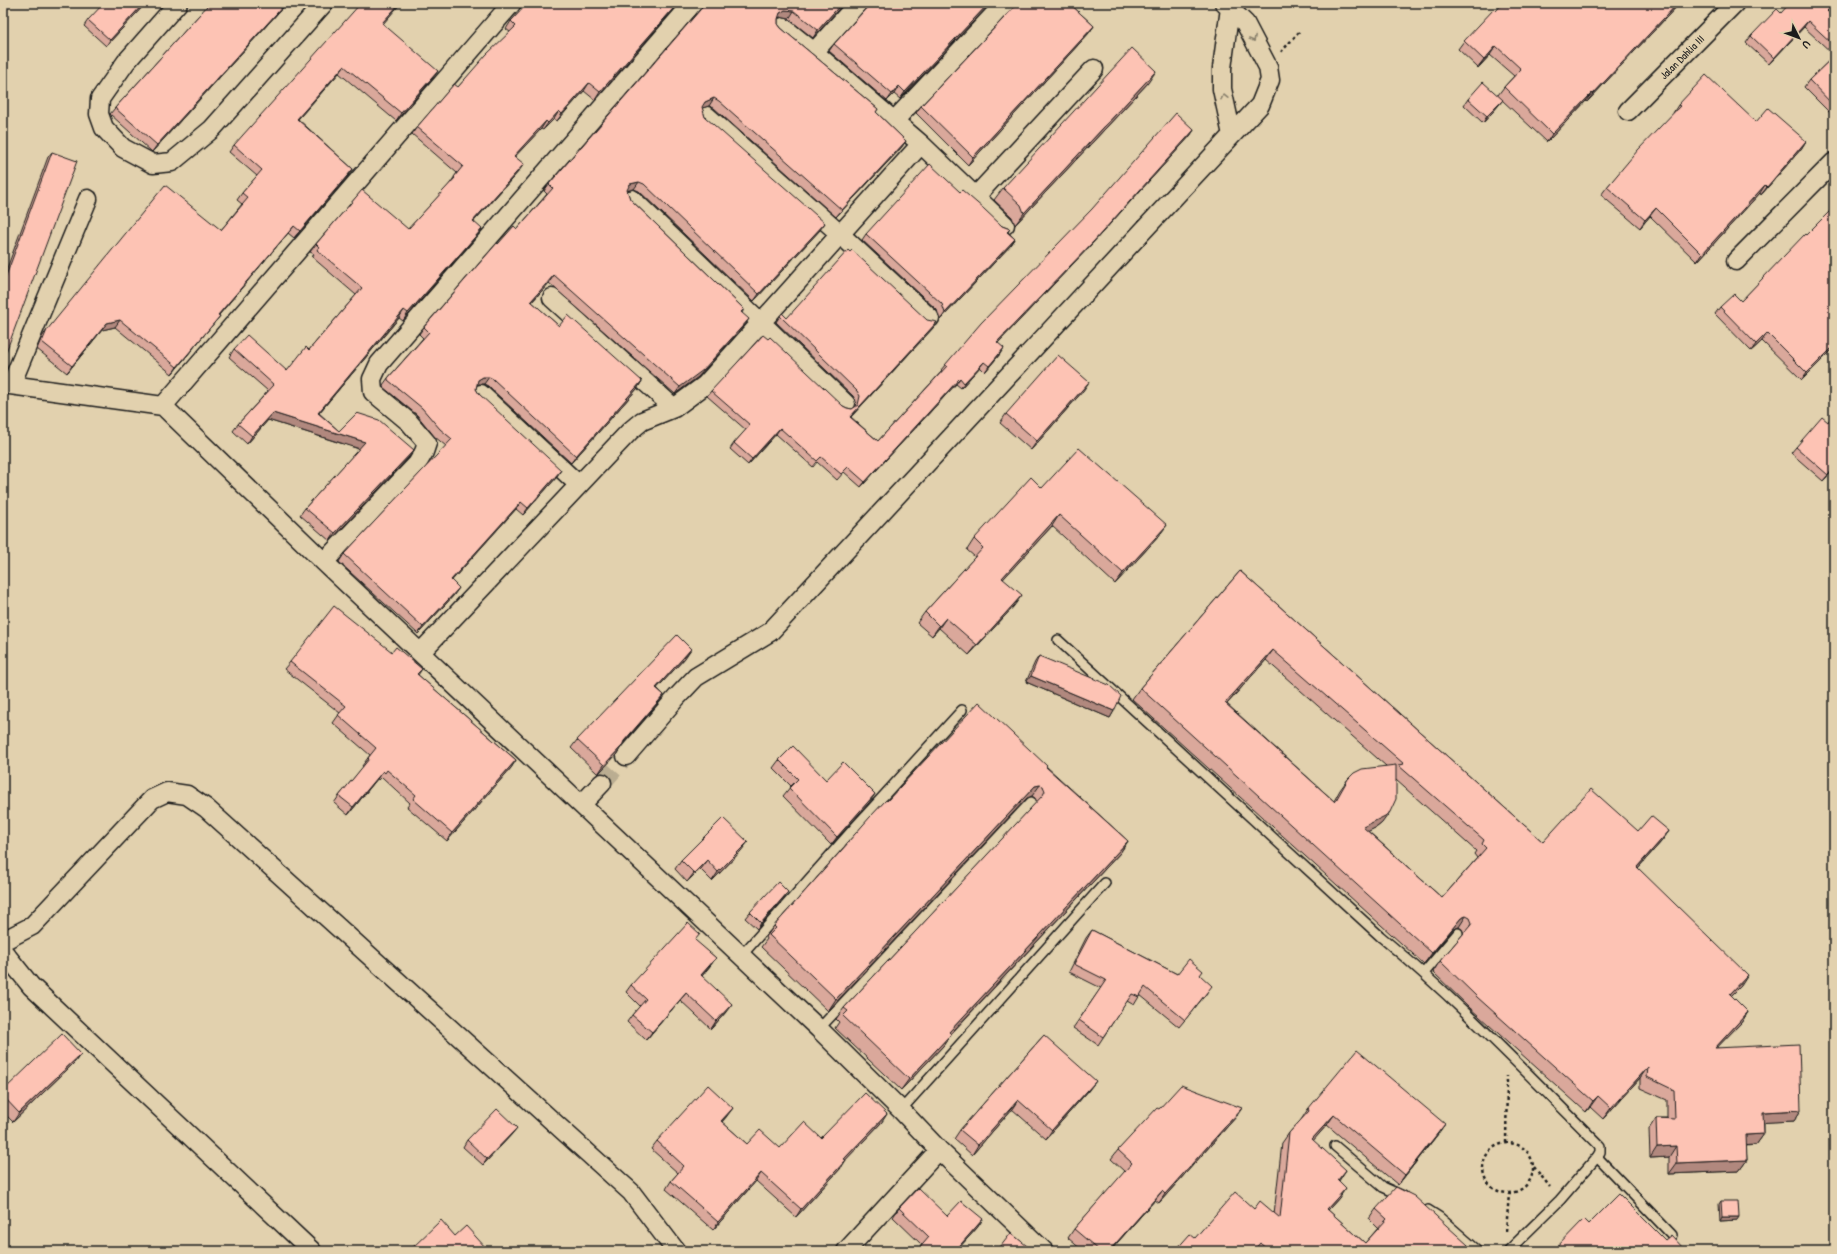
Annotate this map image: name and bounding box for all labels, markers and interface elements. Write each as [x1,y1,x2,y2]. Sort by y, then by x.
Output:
north arrow [1779,18,1819,58]
street label: Jalan Dahlia III [1657,32,1707,82]
one-way arrow [1248,34,1256,42]
text: U [1799,38,1814,52]
one-way arrow [1221,94,1229,100]

